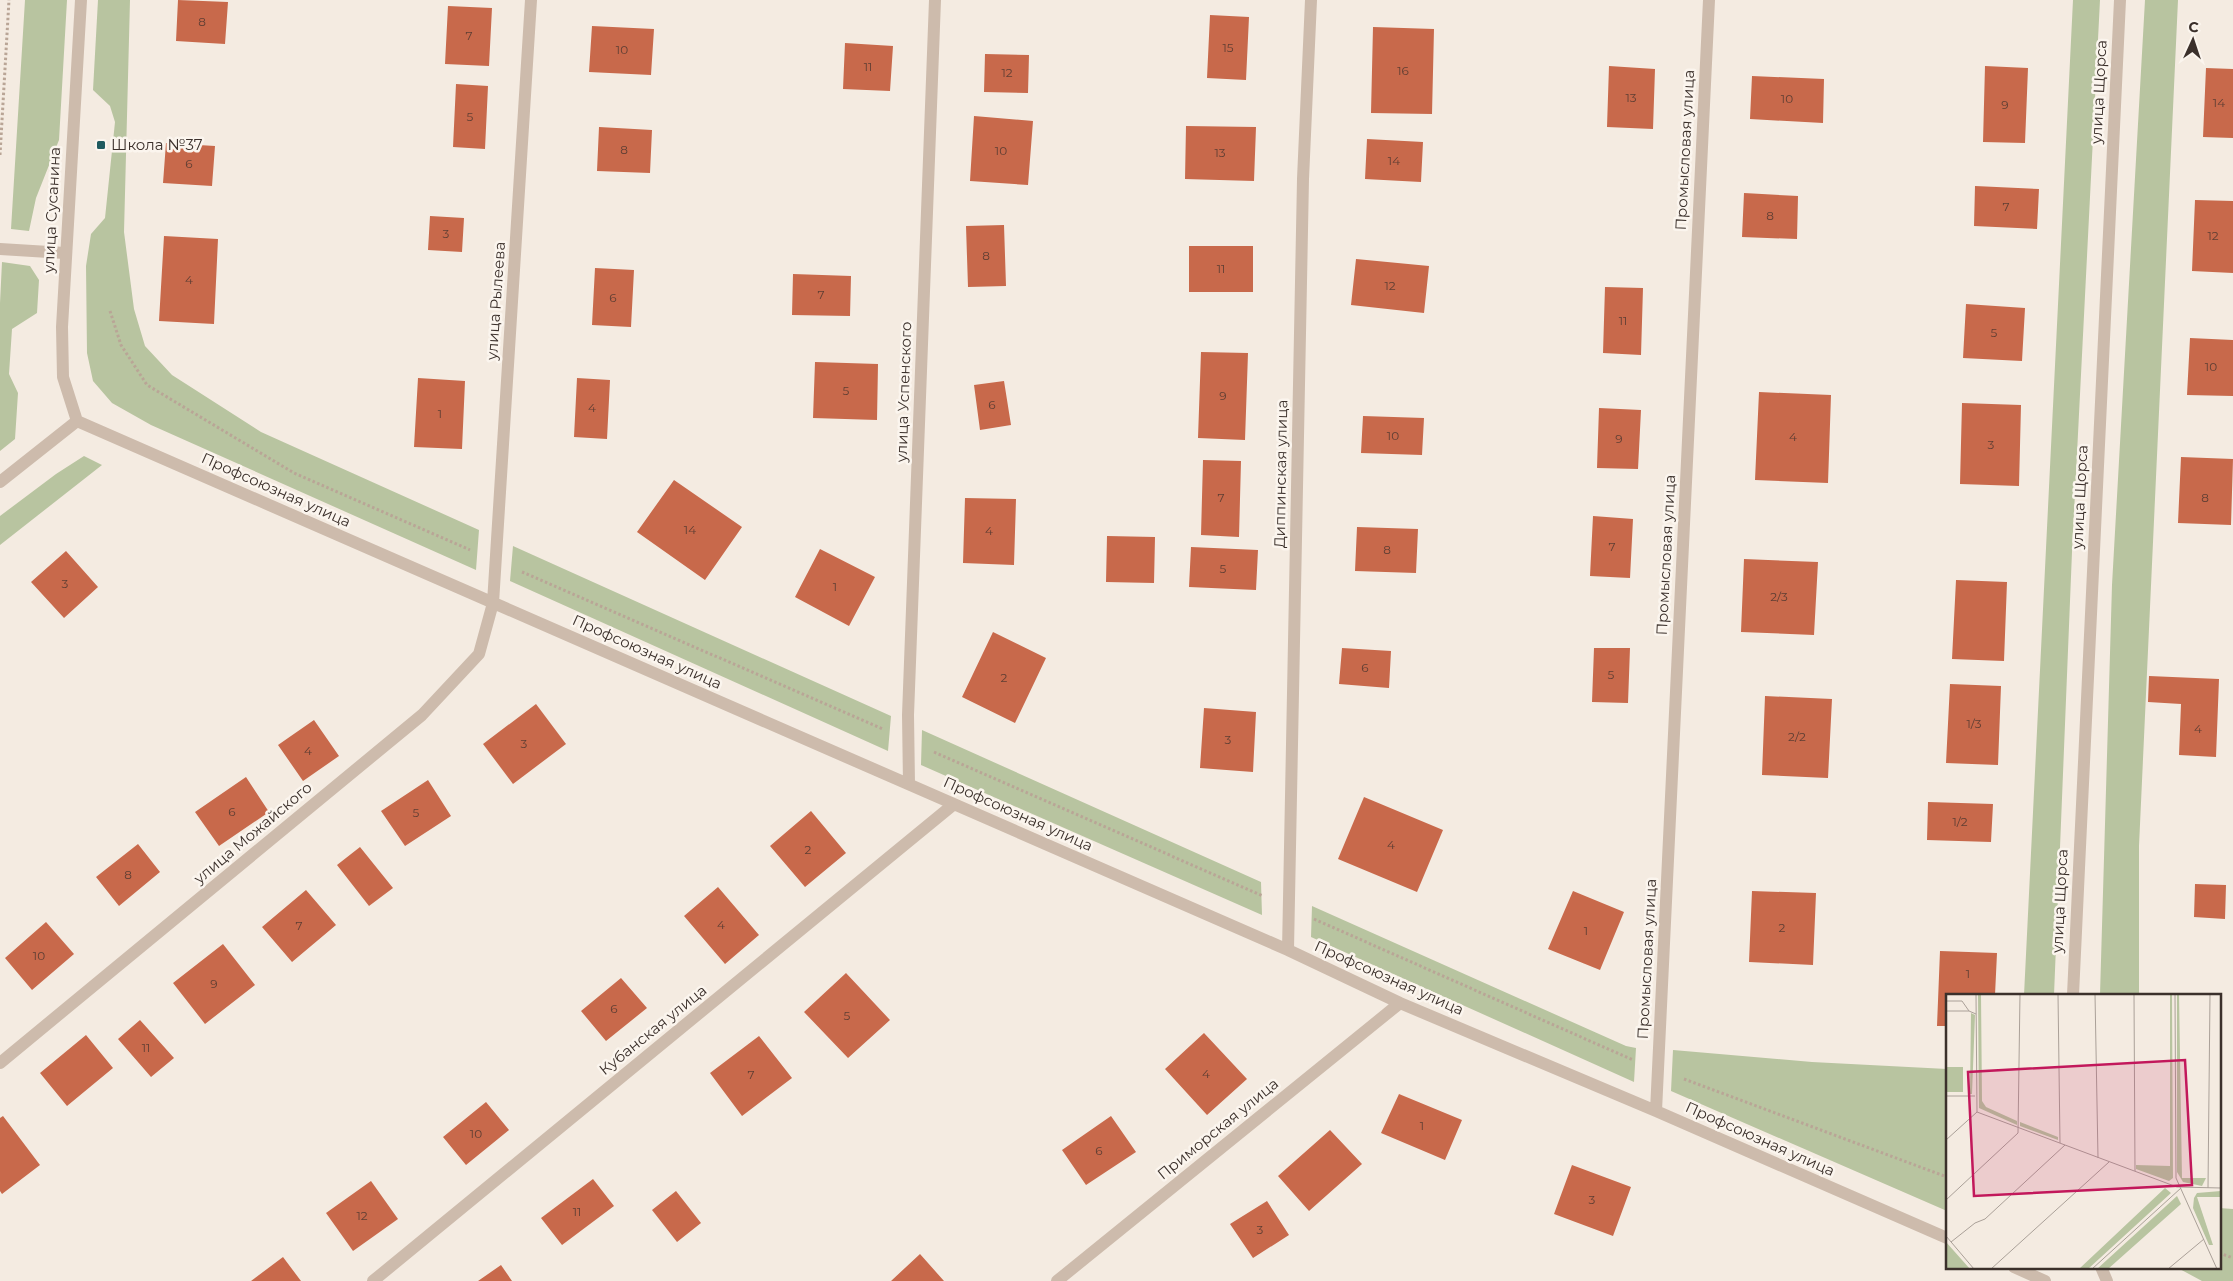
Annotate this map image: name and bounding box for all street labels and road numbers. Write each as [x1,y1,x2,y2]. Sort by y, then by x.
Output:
street label: улица Щорса [2086,39,2111,146]
street label: Промысловая улица [1671,69,1698,231]
street label: улица Сусанина [39,146,64,274]
street label: улица Рылеева [482,241,509,362]
street label: улица Успенского [892,321,915,464]
street label: Диппинская улица [1270,400,1291,548]
street label: улица Щорса [2067,444,2092,551]
street label: Профсоюзная улица [199,448,354,531]
street label: Промысловая улица [1652,474,1679,636]
street label: Профсоюзная улица [570,610,725,693]
street label: Профсоюзная улица [941,772,1096,855]
street label: улица Можайского [189,778,316,888]
street label: улица Щорса [2047,848,2072,955]
street label: Промысловая улица [1633,878,1660,1040]
street label: Профсоюзная улица [1312,936,1467,1019]
street label: Кубанская улица [595,980,710,1079]
street label: Приморская улица [1153,1074,1282,1183]
street label: Профсоюзная улица [1683,1097,1838,1180]

